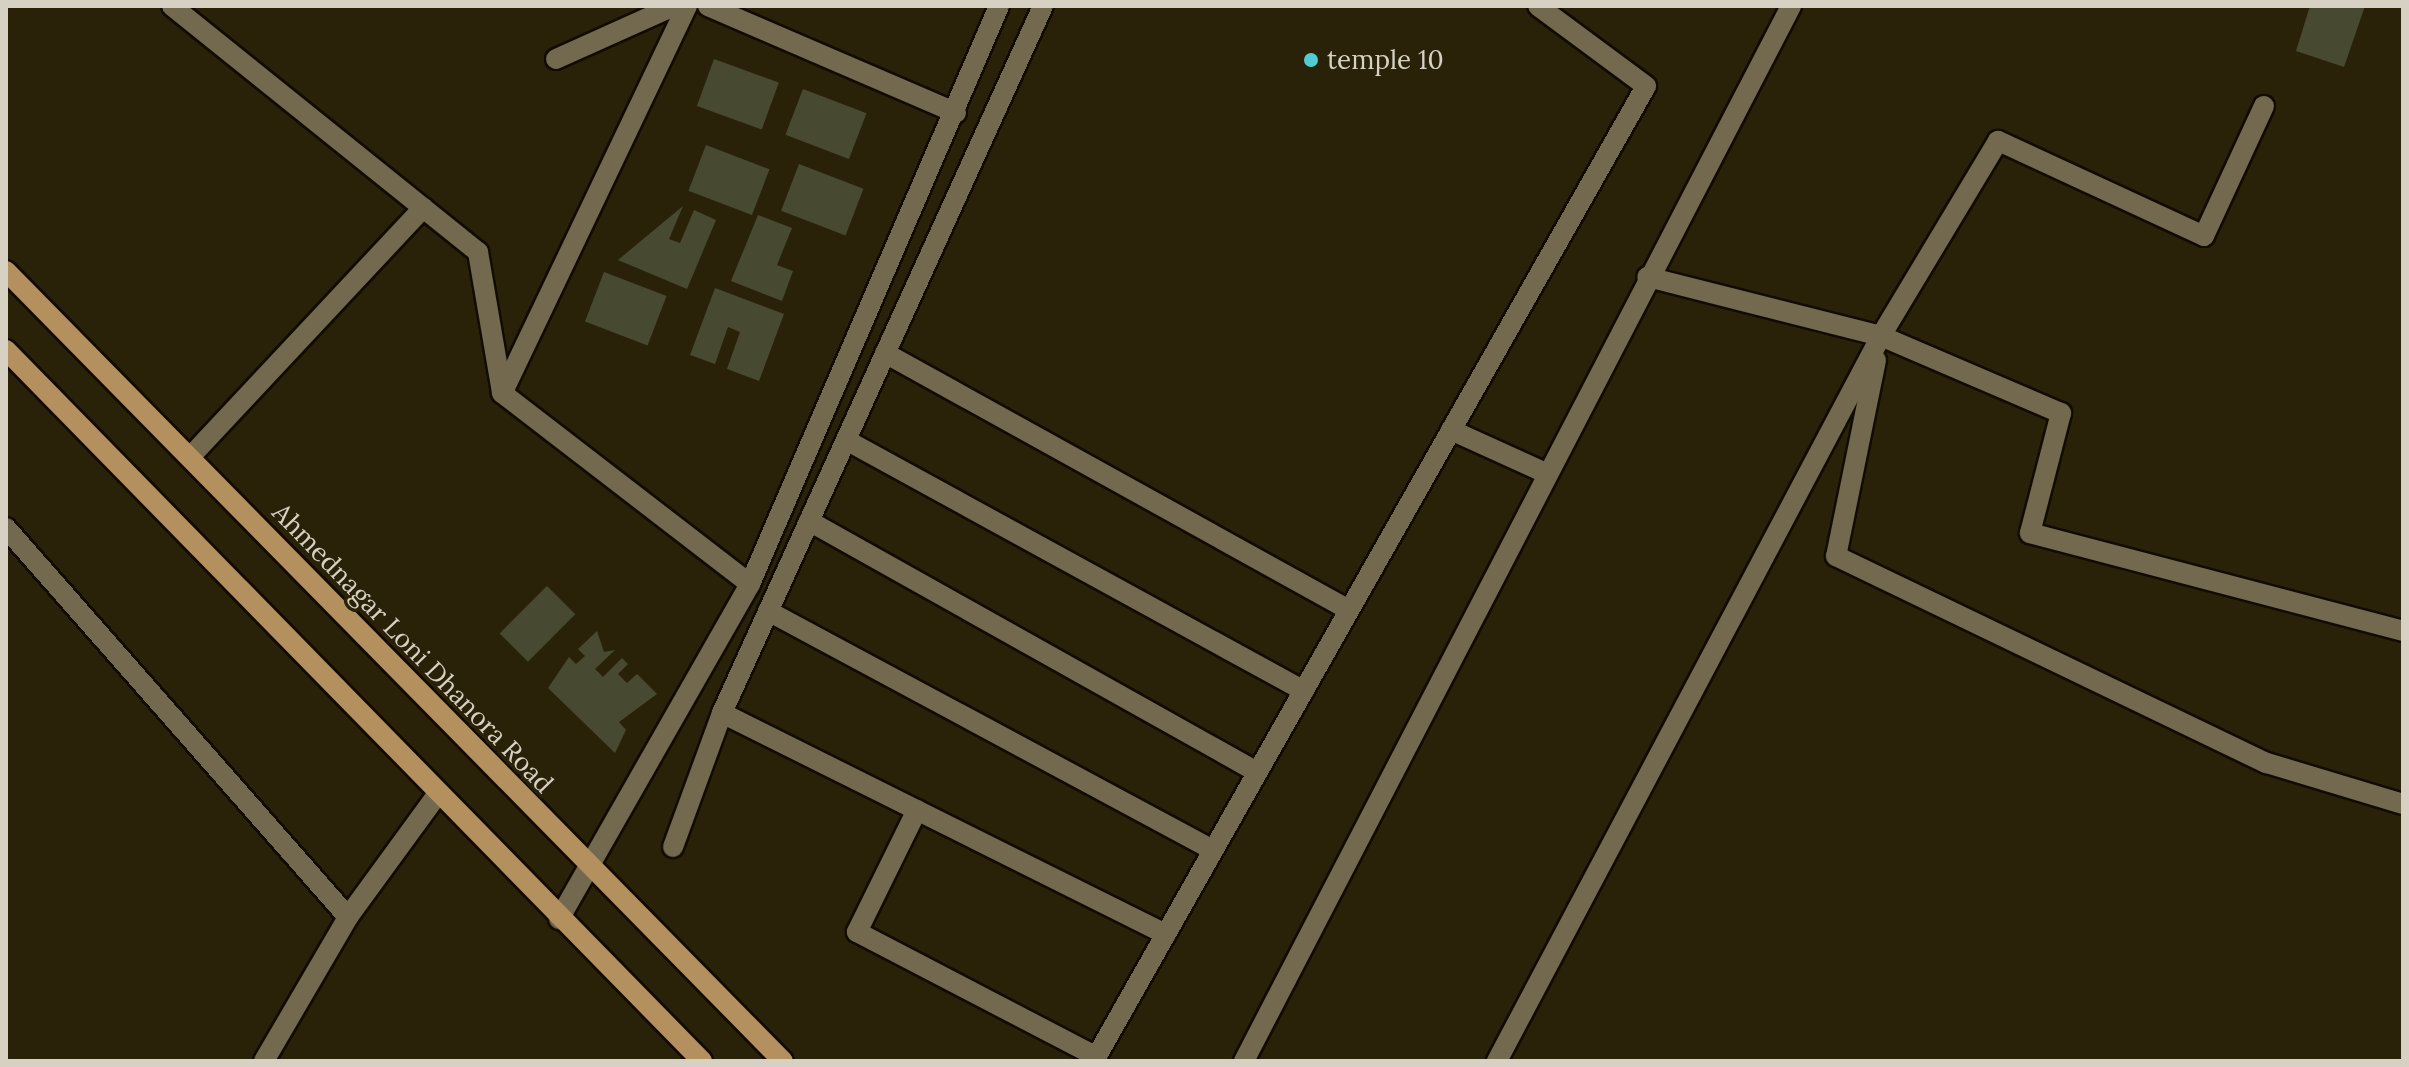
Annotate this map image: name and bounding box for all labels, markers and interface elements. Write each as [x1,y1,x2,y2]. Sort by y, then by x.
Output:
place label: temple 10 [1327,44,1444,76]
marker: temple 10 [1302,51,1320,69]
street label: Ahmednagar Loni Dhanora Road [266,497,560,799]

